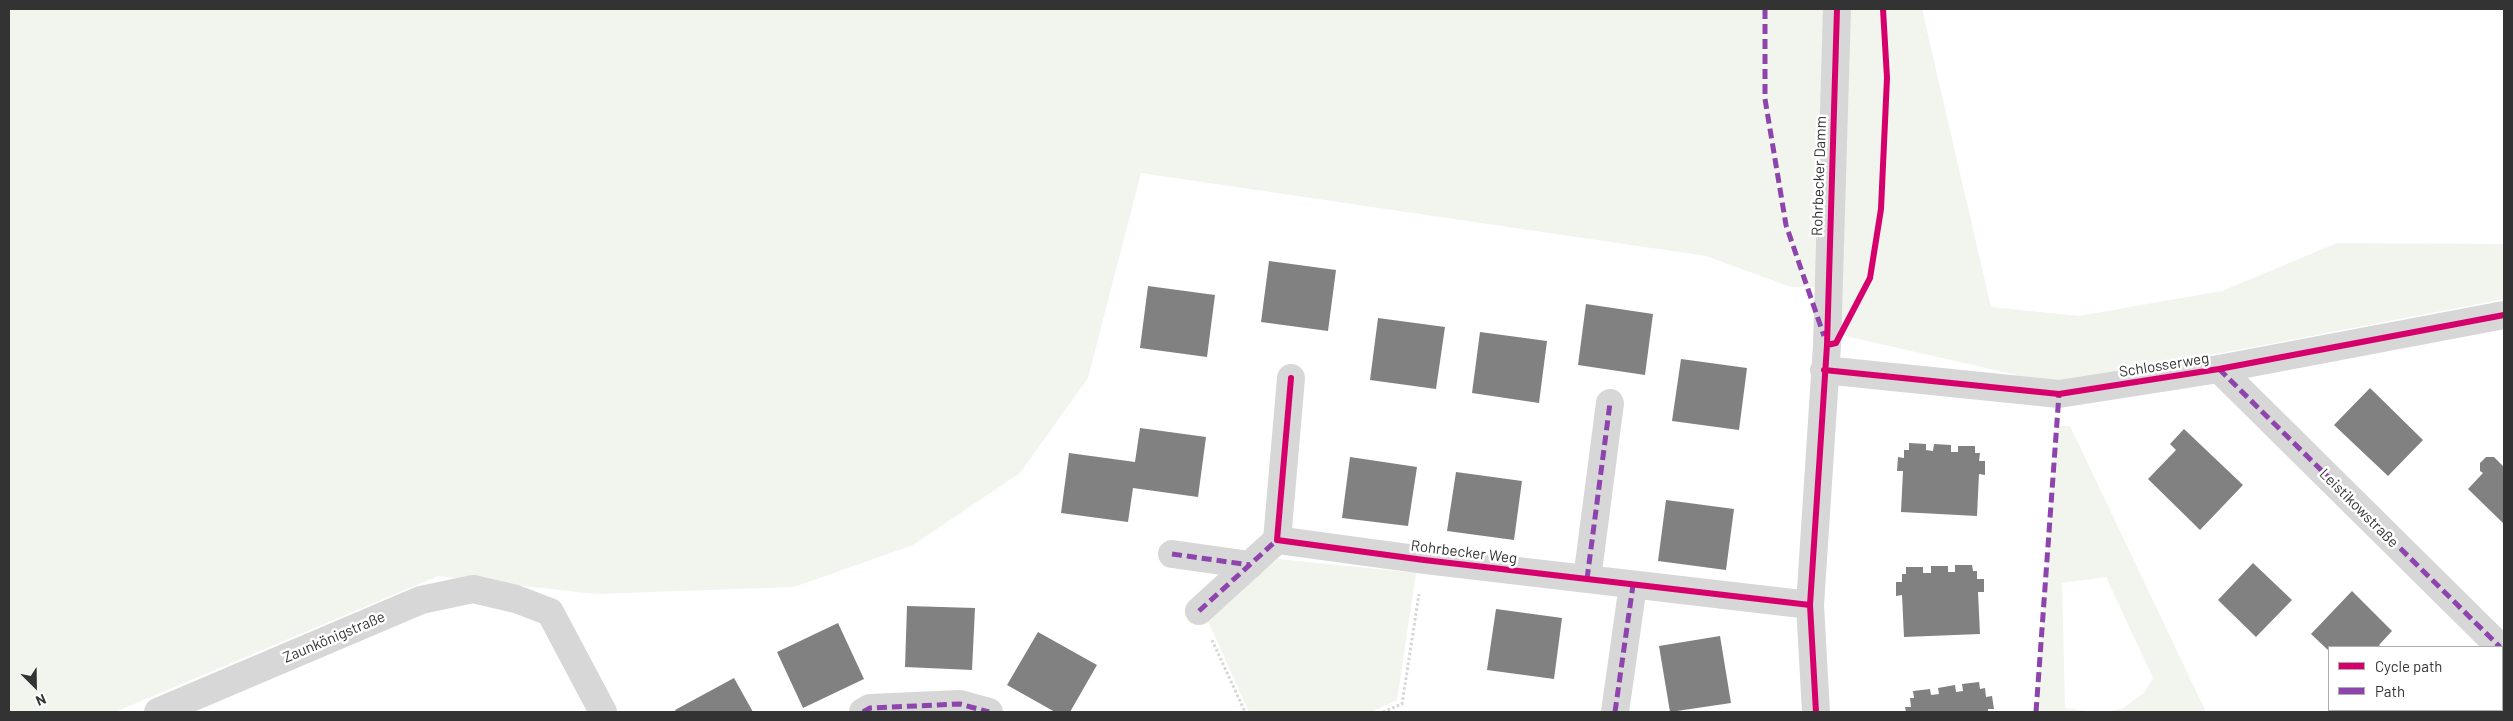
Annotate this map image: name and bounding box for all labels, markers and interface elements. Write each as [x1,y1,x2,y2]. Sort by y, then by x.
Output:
street label: Rohrbecker Damm [1808,116,1830,236]
street label: Schlosserweg [2118,349,2210,381]
street label: Leistikowstraße [2316,465,2402,551]
street label: Rohrbecker Weg [1410,537,1518,567]
street label: Zaunkönigstraße [280,607,388,667]
legend [2328,646,2503,711]
text: Cycle path [2375,657,2442,675]
north arrow [10,661,60,711]
text: Path [2375,682,2405,700]
text: N [33,691,49,710]

